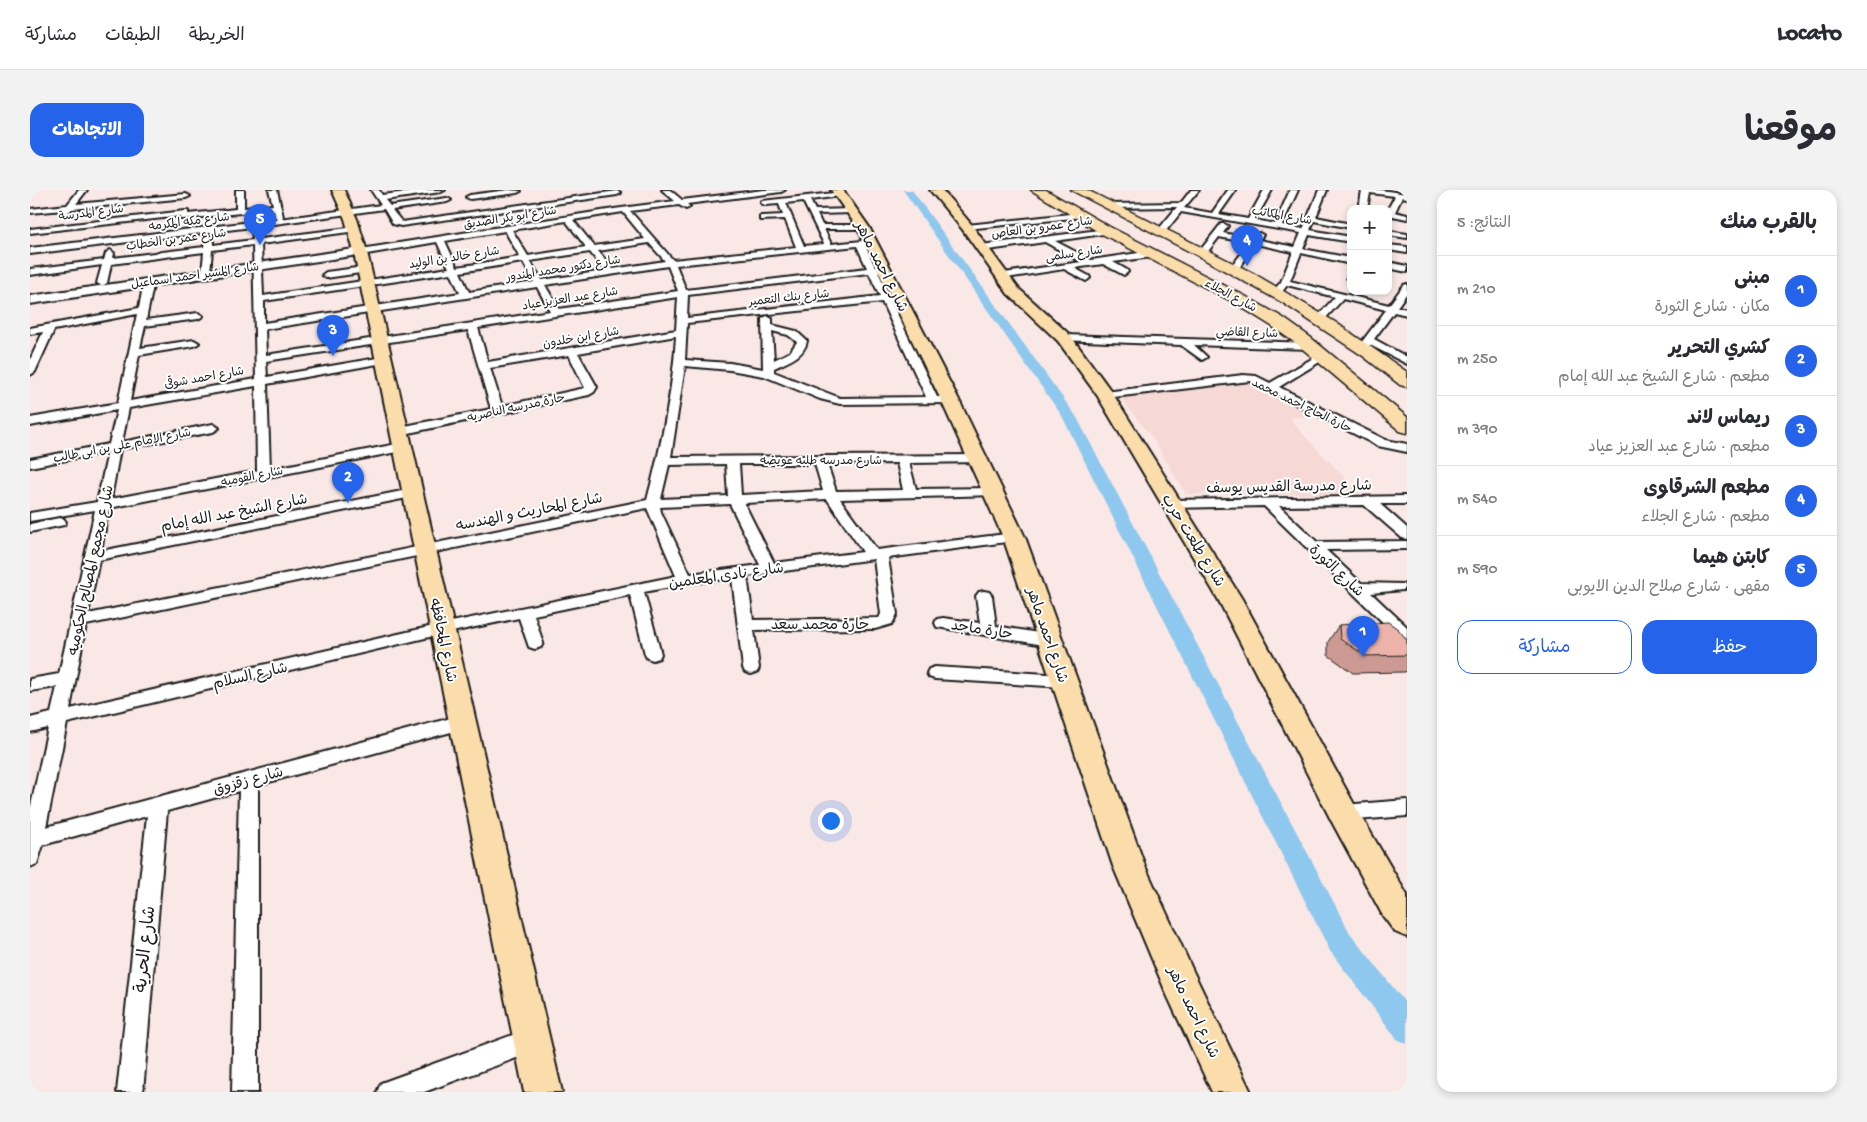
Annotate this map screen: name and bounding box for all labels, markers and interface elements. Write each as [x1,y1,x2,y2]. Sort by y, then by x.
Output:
text: Locato [1777,20,1842,49]
text: مشاركة [25,26,77,47]
text: الطبقات [105,26,161,47]
text: الخريطة [189,26,245,47]
button: الاتجاهات [30,103,144,157]
text: موقعنا [1744,113,1837,154]
street label: شارع المدرسة [58,203,125,225]
pin: 5 [244,204,276,245]
street label: شارع ابو بكر الصديق [463,205,558,233]
street label: شارع المكاتب [1250,205,1313,229]
map controls [1347,205,1392,295]
button: + [1347,205,1392,250]
street label: شارع مكه المكرمه [148,210,231,235]
text: بالقرب منك [1720,212,1817,237]
street label: شارع عمرو بن العاص [991,215,1094,243]
text: النتائج: 5 [1457,215,1511,234]
street label: شارع احمد ماهر [849,217,911,315]
pin: 4 [1231,225,1263,266]
street label: شارع عمر بن الخطاب [125,226,227,255]
street label: شارع خالد بن الوليد [408,244,501,273]
street label: شارع سلمى [1045,244,1104,266]
button: − [1347,250,1392,295]
street label: شارع دكتور محمد المندور [504,254,622,286]
street label: شارع المشير احمد اسماعيل [130,261,260,293]
text: مبنى [1734,268,1770,291]
street label: شارع الجلاء [1202,277,1258,316]
text: 210 m [1457,281,1496,300]
text: 1 [1798,281,1804,300]
street label: شارع عبد العزيز عياد [521,285,619,314]
street label: شارع بنك التعمير [747,288,830,310]
text: مكان · شارع الثورة [1654,299,1770,318]
pin: 3 [317,315,349,356]
street label: شارع ابن خلدون [542,324,621,353]
street label: شارع القاضي [1216,326,1278,344]
text: كشري التحرير [1669,338,1770,361]
text: 250 m [1457,351,1498,370]
text: 2 [1797,351,1805,370]
street label: شارع احمد شوقى [163,363,245,393]
text: مطعم · شارع الشيخ عبد الله إمام [1558,369,1770,388]
street label: حارة الحاج احمد محمد [1249,376,1353,437]
street label: حارة مدرسه الناصريه [466,392,567,426]
text: ريماس لاند [1687,408,1770,431]
text: 390 m [1457,421,1498,440]
text: 3 [1797,421,1805,440]
street label: شارع الإمام على بن ابى طالب [52,427,192,467]
text: مطعم · شارع عبد العزيز عياد [1588,439,1770,458]
street label: شارع مدرسه طلبه عويضه [760,455,882,469]
pin: 2 [332,462,364,503]
street label: شارع القوميه [220,465,285,491]
street label: شارع مدرسة القديس يوسف [1206,478,1372,498]
text: مطعم الشرقاوى [1643,478,1770,501]
street label: شارع مجمع المصالح الحكوميه [65,484,119,657]
street label: شارع المحاريث و الهندسه [454,490,604,536]
street label: شارع الشيخ عبد الله إمام [160,491,309,537]
street label: شارع طلعت حرب [1157,491,1228,591]
text: 540 m [1457,491,1497,510]
text: 4 [1797,491,1805,510]
text: مطعم · شارع الجلاء [1641,509,1770,528]
street label: شارع الثورة [1304,541,1367,601]
text: كابتن هيما [1693,548,1770,571]
street label: شارع نادى المعلمين [667,560,785,594]
text: 590 m [1457,561,1498,580]
text: 5 [1797,561,1805,580]
text: مقهى · شارع صلاح الدين الايوبى [1567,579,1770,598]
street label: شارع احمد ماهر [1021,584,1071,686]
street label: شارع المحافظه [424,597,460,684]
pin: 1 [1347,616,1379,657]
street label: حارة محمد سعد [771,617,869,635]
street label: حارة ماجد [950,617,1014,645]
button: مشاركة [1457,620,1632,674]
button: حفظ [1642,620,1817,674]
street label: شارع السلام [211,660,290,694]
street label: شارع زقزوق [211,764,286,800]
your location [818,808,844,834]
street label: شارع الحرية [131,905,161,994]
street label: شارع احمد ماهر [1161,962,1222,1062]

